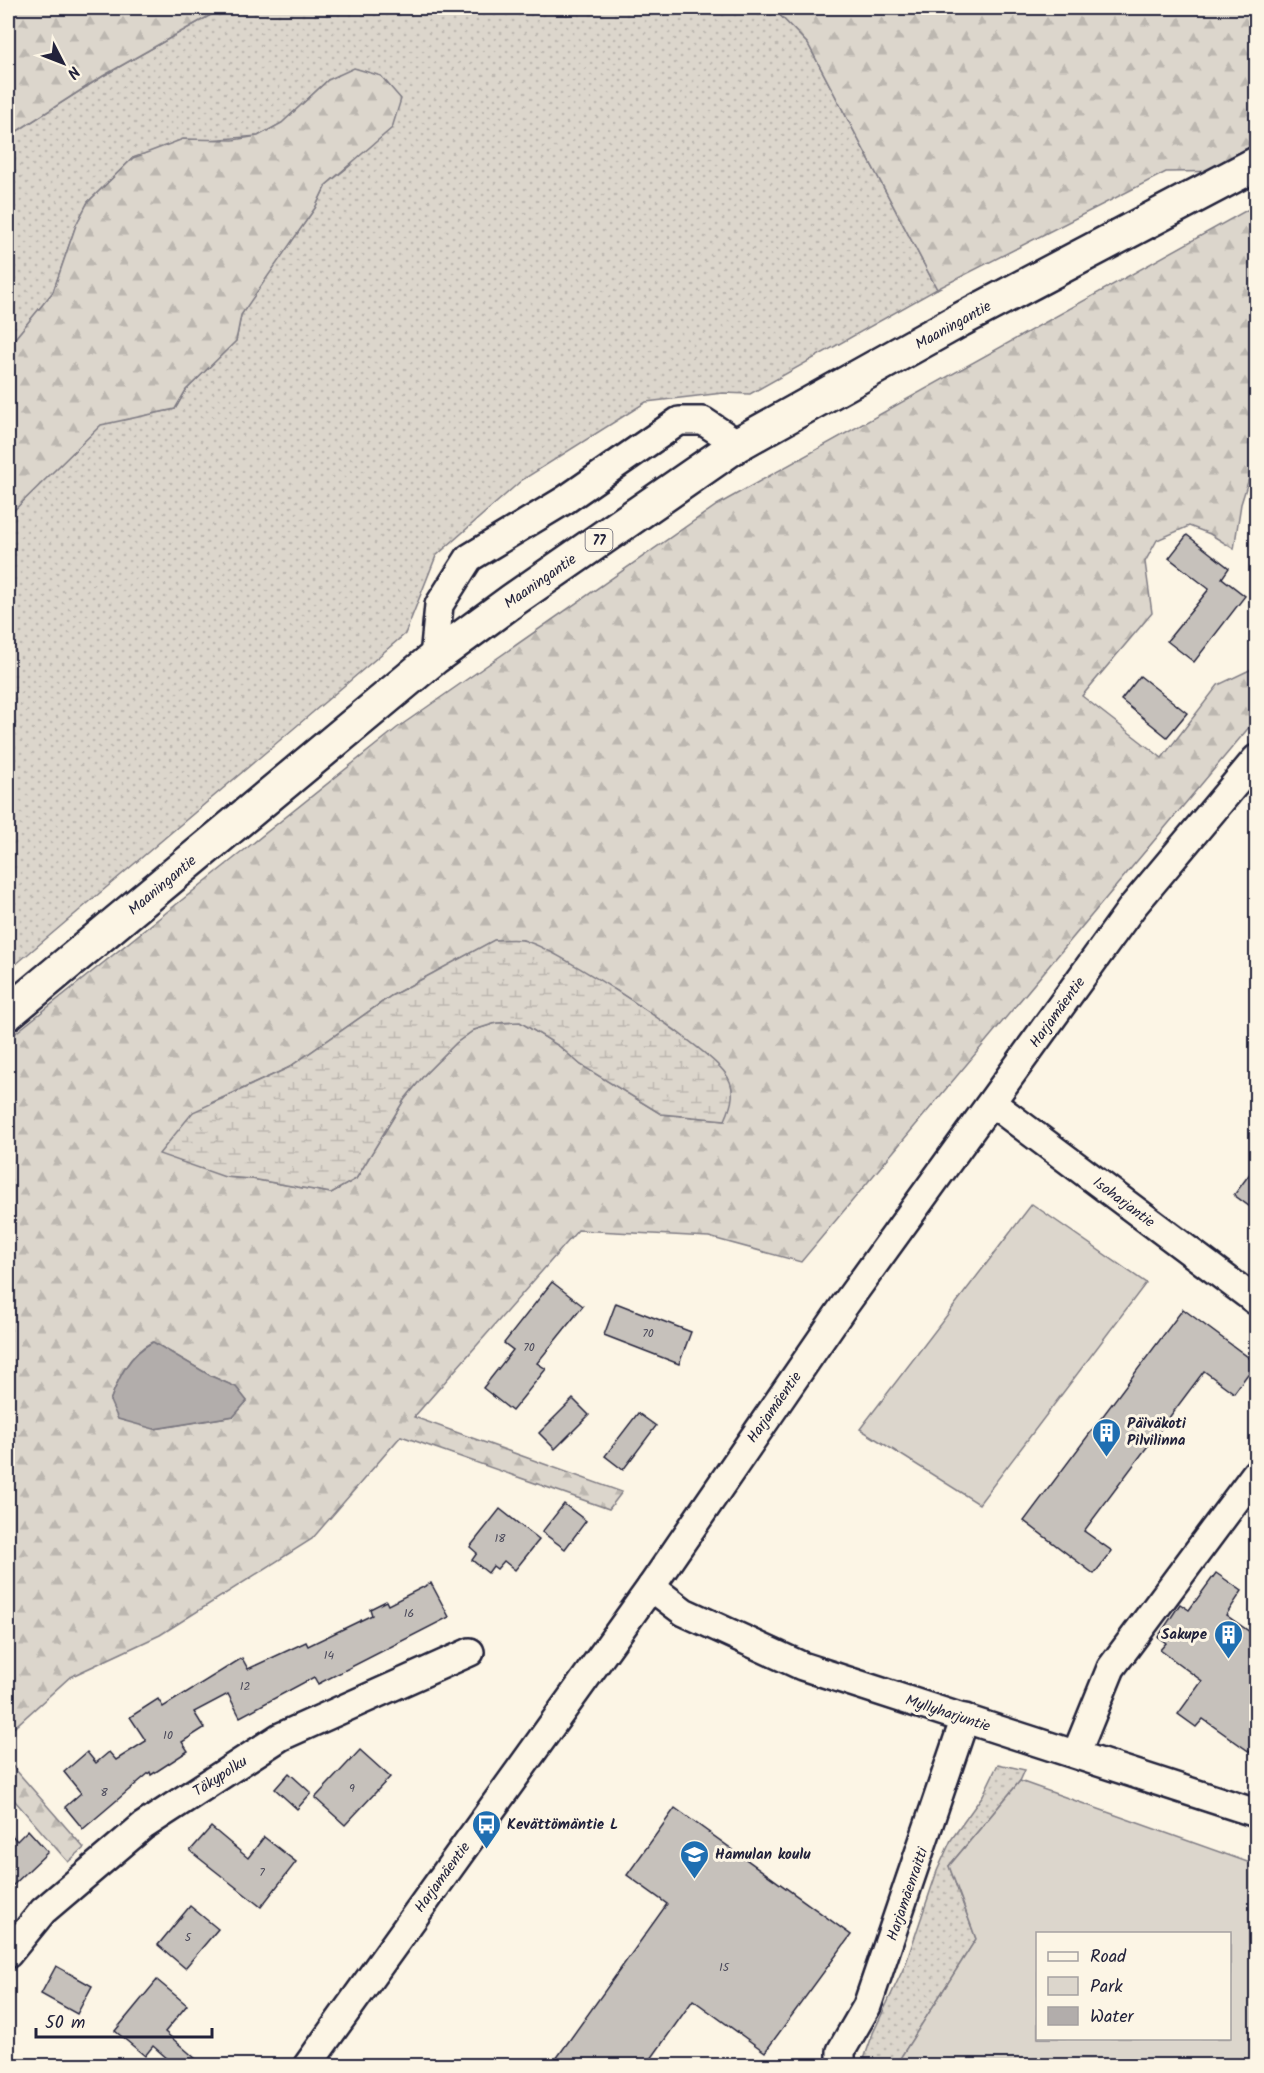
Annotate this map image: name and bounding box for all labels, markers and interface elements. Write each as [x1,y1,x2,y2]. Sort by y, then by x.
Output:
north arrow [33,33,93,93]
text: N [60,60,86,84]
street label: Maaningantie [911,295,996,357]
road number: 77 [586,529,612,551]
street label: Maaningantie [499,548,582,616]
street label: Maaningantie [123,849,203,922]
street label: Harjamäentie [1024,972,1092,1053]
street label: Isoharjantie [1087,1171,1160,1234]
house number: 70 [642,1324,654,1343]
house number: 70 [523,1338,535,1357]
street label: Harjamäentie [741,1367,809,1448]
place label: Päiväkoti Pilvilinna [1127,1412,1187,1453]
building icon: Päiväkoti Pilvilinna [1090,1416,1122,1458]
house number: 18 [495,1529,506,1548]
house number: 16 [404,1604,414,1623]
building icon: Sakupe [1212,1618,1244,1660]
place label: Sakupe [1161,1623,1208,1647]
house number: 14 [324,1646,335,1665]
house number: 12 [240,1677,250,1696]
street label: Myllyharjuntie [902,1689,994,1739]
house number: 10 [163,1726,173,1745]
street label: Täkypolku [188,1750,253,1804]
house number: 9 [349,1779,355,1798]
house number: 8 [100,1783,108,1802]
bus stop icon: Kevättömäntie L [470,1808,502,1850]
place label: Kevättömäntie L [507,1813,618,1837]
street label: Harjamäentie [409,1837,477,1918]
school or university icon: Hamulan koulu [678,1838,710,1880]
place label: Hamulan koulu [715,1843,811,1867]
street label: Harjamäenraitti [881,1843,936,1944]
house number: 7 [259,1863,265,1882]
house number: 5 [185,1928,193,1947]
legend [1036,1932,1231,2040]
text: Road [1090,1943,1127,1972]
house number: 15 [719,1958,731,1977]
text: Park [1090,1973,1123,2002]
scale bar [36,2001,212,2039]
text: Water [1090,2003,1135,2032]
text: 50 m [45,2009,85,2038]

